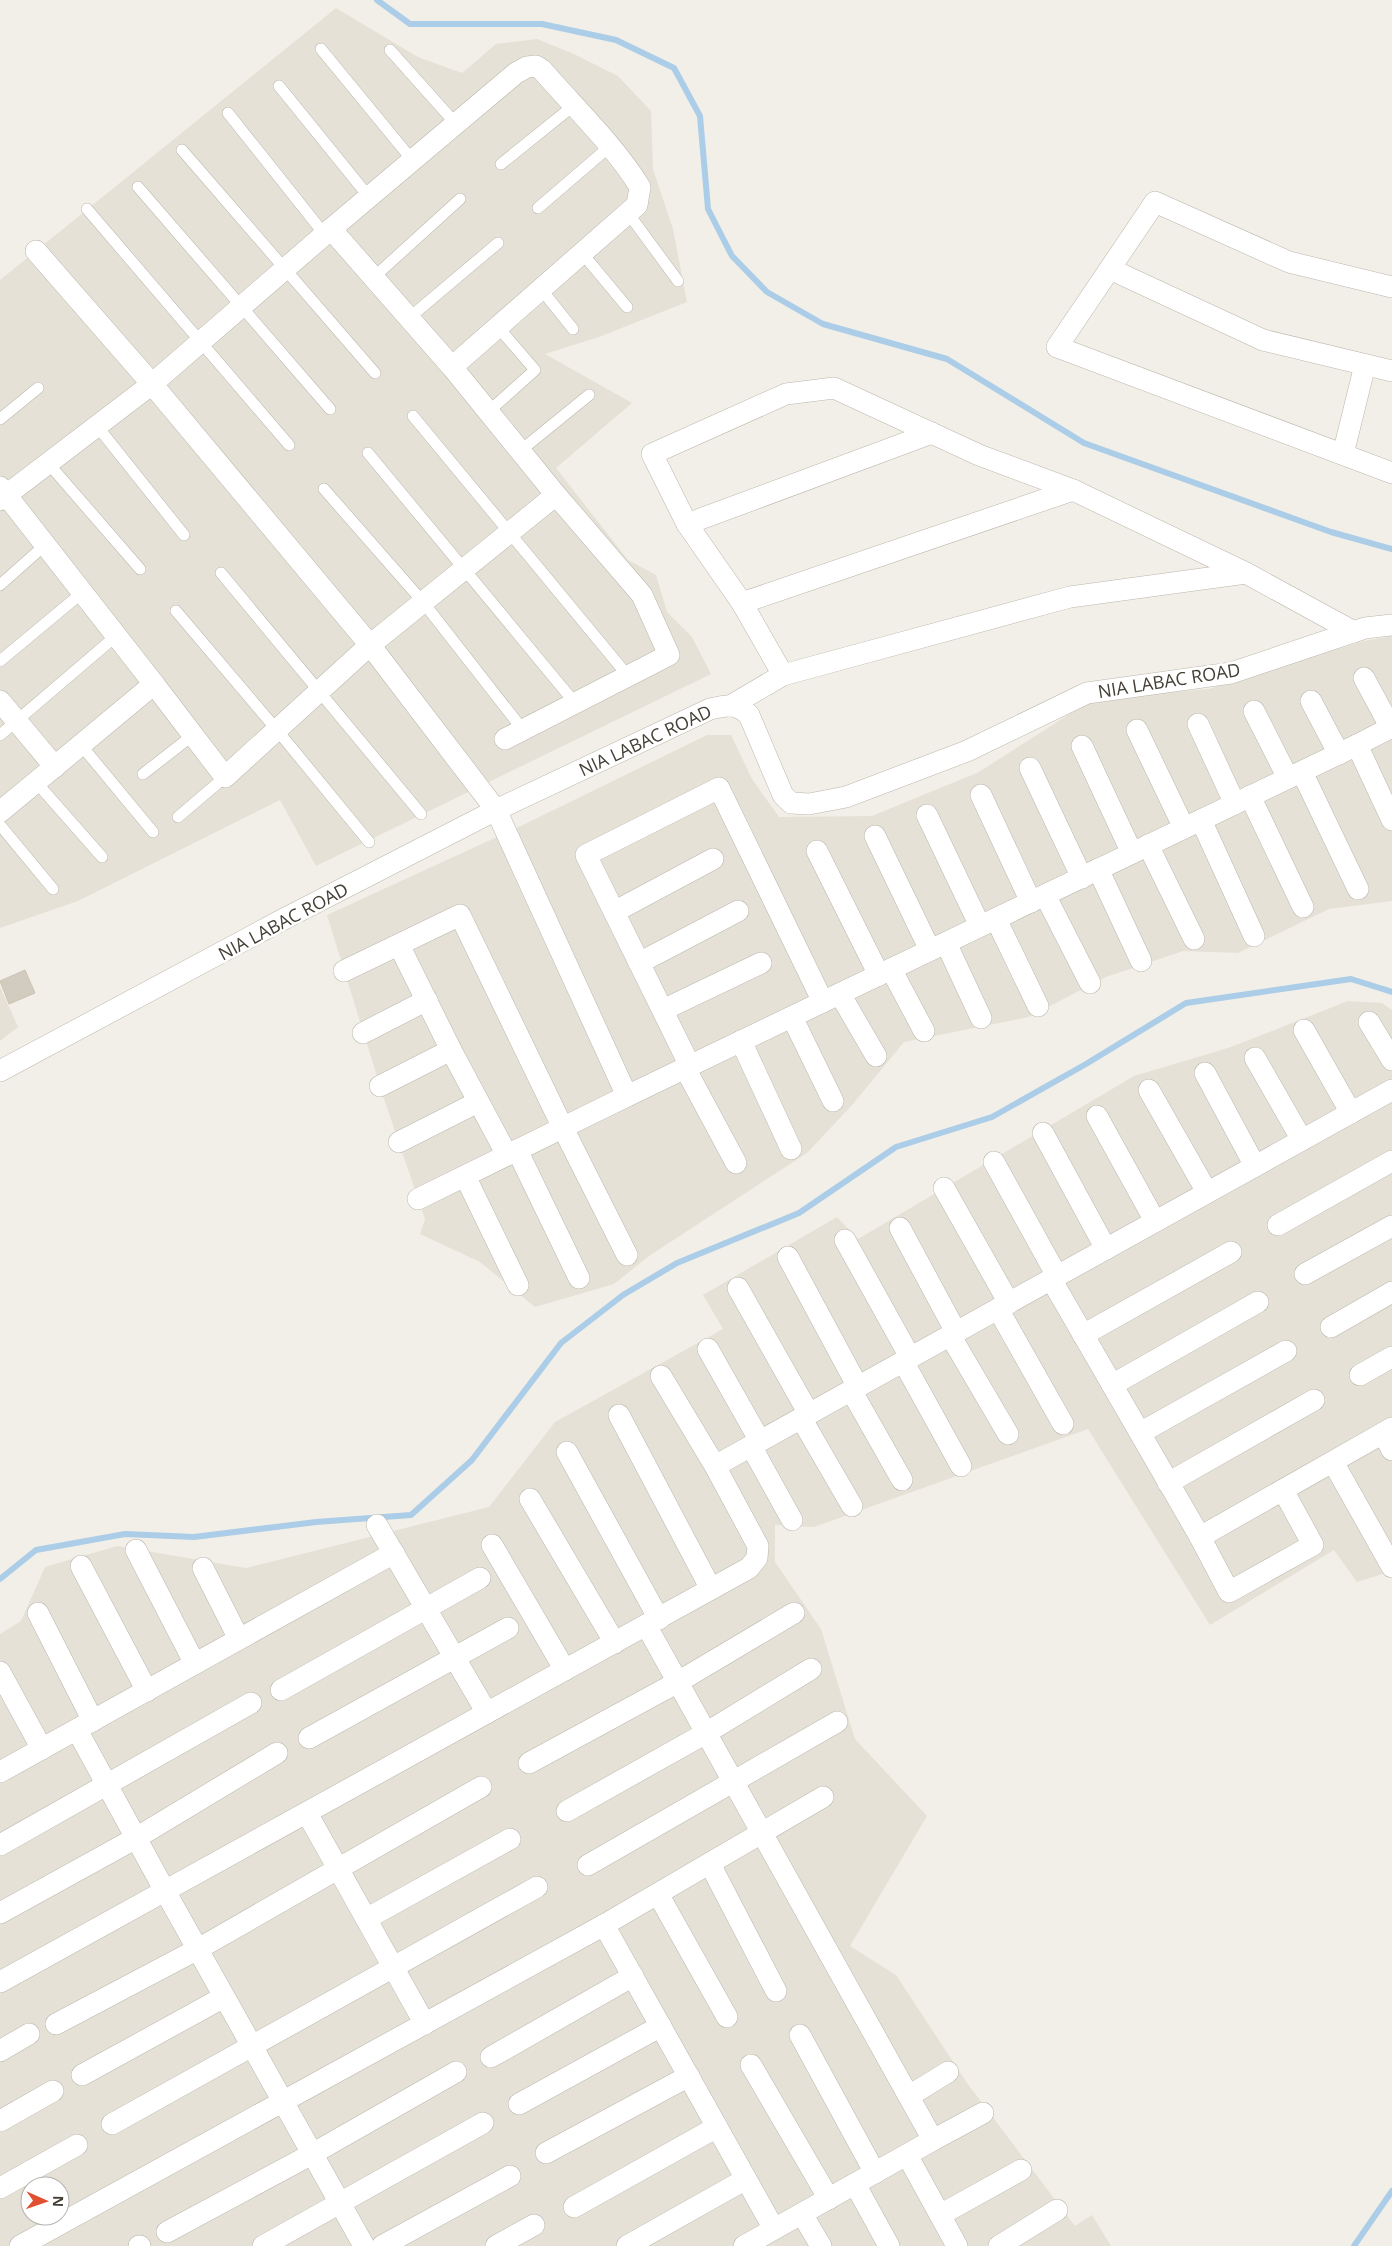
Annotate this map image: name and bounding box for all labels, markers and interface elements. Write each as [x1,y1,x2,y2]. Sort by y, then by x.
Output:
street label: NIA LABAC ROAD [1096,657,1242,703]
street label: NIA LABAC ROAD [575,699,715,781]
street label: NIA LABAC ROAD [214,877,352,965]
north arrow [20,2176,70,2226]
text: N [49,2195,68,2207]

